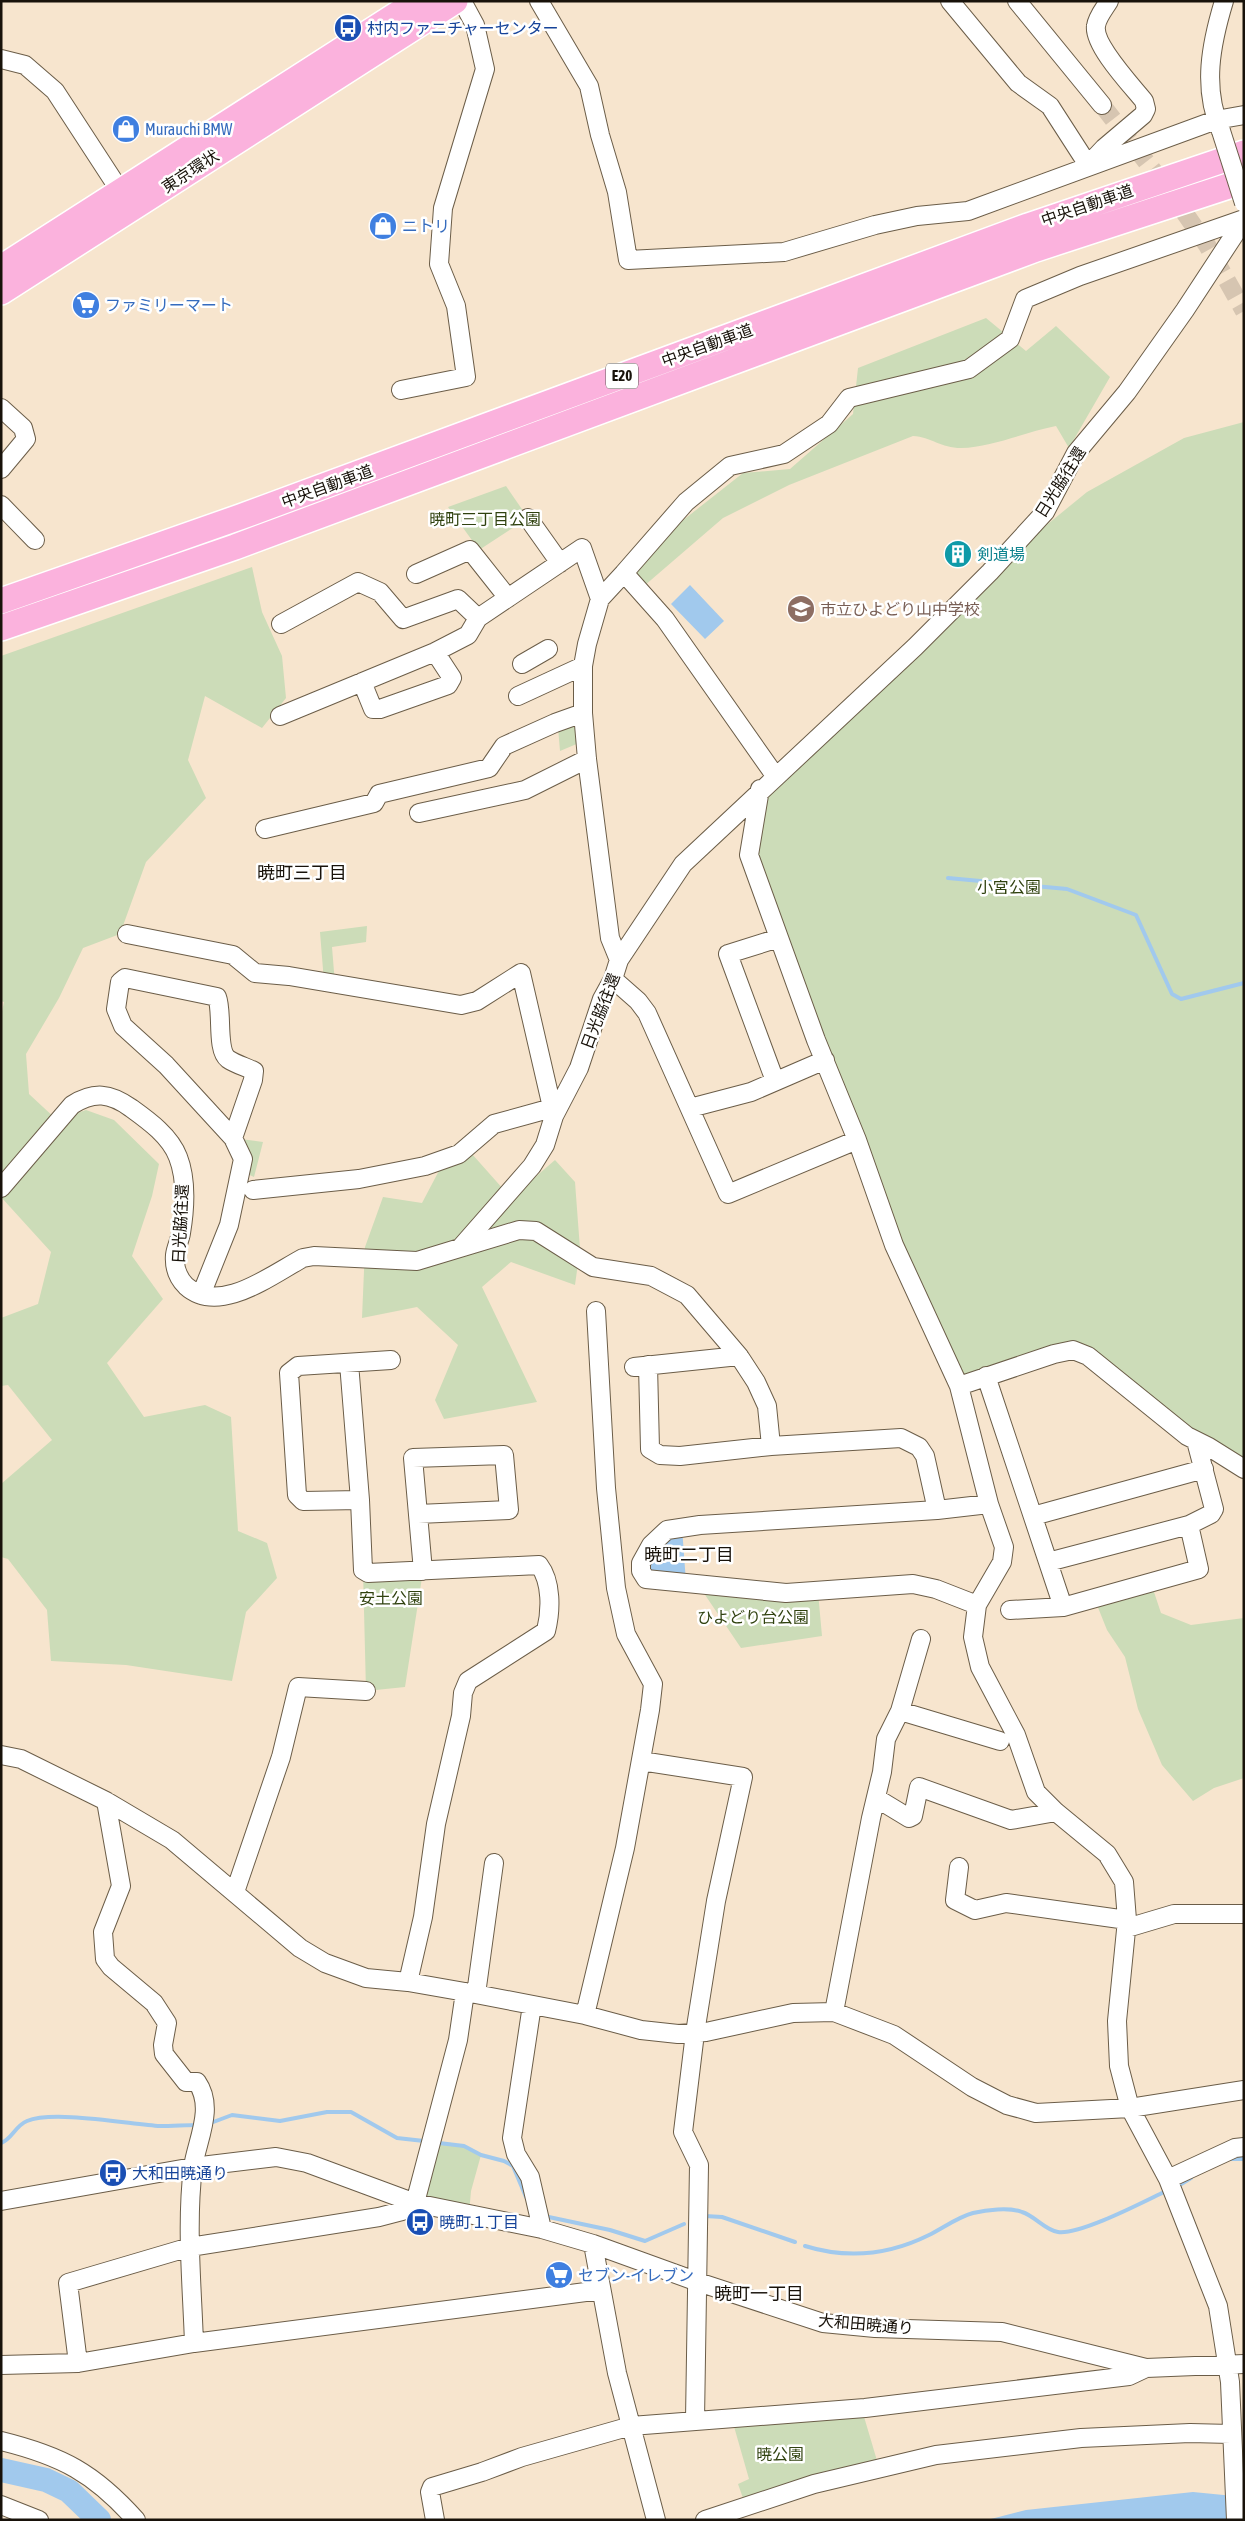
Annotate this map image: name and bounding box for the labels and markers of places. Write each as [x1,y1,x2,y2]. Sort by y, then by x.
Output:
bus stop icon: 村内ファニチャーセンター [333,13,363,43]
place label: 村内ファニチャーセンター [367,19,559,37]
shop icon: Murauchi BMW [111,114,141,144]
place label: Murauchi BMW [145,120,233,138]
shop icon: ニトリ [368,211,398,241]
place label: ニトリ [402,217,450,235]
supermarket icon: ファミリーマート [71,290,101,320]
place label: ファミリーマート [105,296,233,314]
building icon: 剣道場 [943,539,973,569]
place label: 剣道場 [977,545,1025,563]
school or university icon: 市立ひよどり山中学校 [786,594,816,624]
place label: 市立ひよどり山中学校 [820,600,980,618]
bus stop icon: 大和田暁通り [98,2158,128,2188]
place label: 大和田暁通り [132,2164,228,2182]
bus stop icon: 暁町１丁目 [405,2207,435,2237]
place label: 暁町１丁目 [439,2213,519,2231]
supermarket icon: セブン-イレブン [544,2260,574,2290]
place label: セブン-イレブン [578,2266,694,2284]

